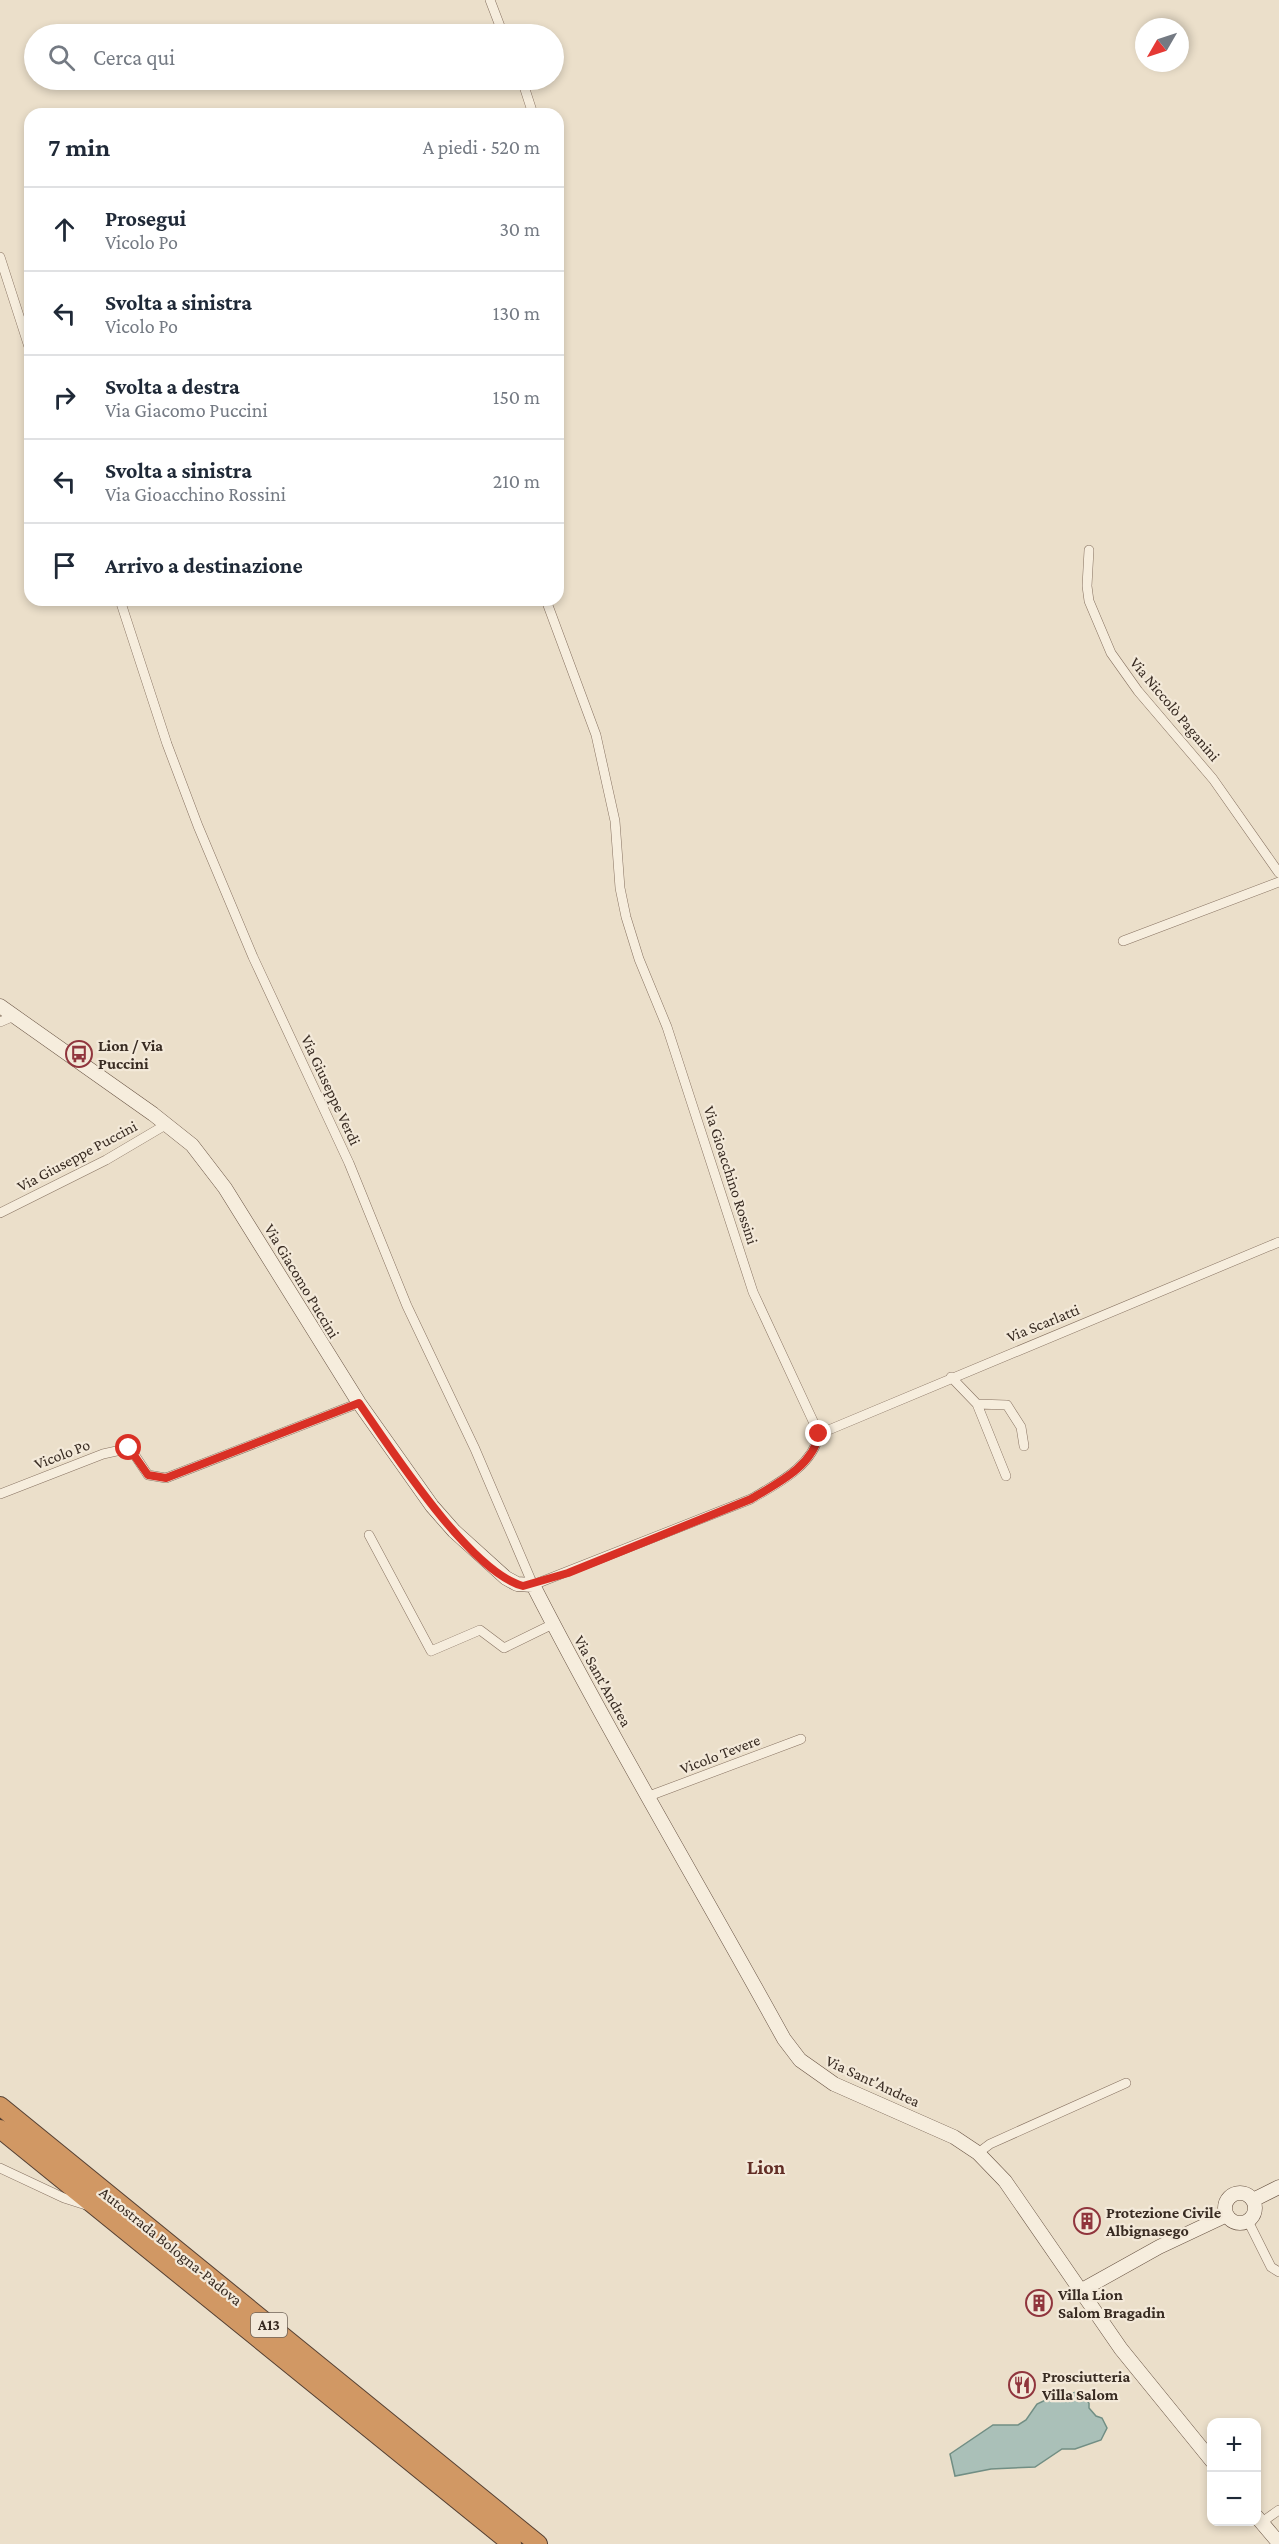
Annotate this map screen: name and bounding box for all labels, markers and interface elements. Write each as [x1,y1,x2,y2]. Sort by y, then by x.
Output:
north arrow [1135,18,1189,72]
search box [24,24,564,90]
icon: search [45,41,78,74]
text: Cerca qui [93,45,175,70]
text: 7 min [48,133,110,162]
text: A piedi · 520 m [423,136,540,158]
text: Prosegui [105,206,186,231]
icon: ahead [48,213,81,246]
text: 30 m [499,218,540,240]
text: Vicolo Po [105,231,178,253]
text: Svolta a sinistra [105,290,252,315]
icon: left [48,297,81,330]
text: 130 m [493,302,540,324]
text: Vicolo Po [105,315,178,337]
text: Svolta a destra [105,374,240,399]
icon: right [48,381,81,414]
text: 150 m [493,386,540,408]
text: Via Giacomo Puccini [105,399,268,421]
text: Svolta a sinistra [105,458,252,483]
icon: left [48,465,81,498]
text: 210 m [493,470,540,492]
text: Via Gioacchino Rossini [105,483,286,505]
icon: arrive [48,549,81,582]
text: Arrivo a destinazione [105,553,303,578]
street label: Via Niccolò Paganini [1126,654,1223,765]
street label: Via Giuseppe Verdi [297,1032,364,1148]
place label: Lion / Via Puccini [98,1037,163,1072]
bus stop icon: Lion / Via Puccini [64,1039,94,1069]
street label: Via Gioacchino Rossini [701,1104,761,1246]
street label: Via Giuseppe Puccini [14,1117,140,1196]
street label: Via Giacomo Puccini [261,1221,343,1341]
street label: Via Scarlatti [1004,1301,1082,1345]
route end [805,1420,831,1446]
route start [115,1434,141,1460]
street label: Vicolo Po [32,1436,92,1472]
street label: Via Sant'Andrea [571,1632,635,1730]
street label: Vicolo Tevere [678,1731,762,1777]
street label: Via Sant'Andrea [823,2052,923,2110]
district label: Lion [747,2156,786,2178]
street label: Autostrada Bologna-Padova [96,2183,246,2310]
place label: Protezione Civile Albignasego [1105,2204,1222,2239]
building icon: Protezione Civile Albignasego [1072,2206,1102,2236]
place label: Villa Lion Salom Bragadin [1057,2286,1165,2321]
building icon: Villa Lion Salom Bragadin [1024,2288,1054,2318]
road number: A13 [251,2313,287,2337]
place label: Prosciutteria Villa Salom [1041,2368,1130,2403]
restaurant icon: Prosciutteria Villa Salom [1007,2370,1037,2400]
map controls [1207,2418,1261,2526]
button: + [1207,2418,1261,2472]
button: − [1207,2472,1261,2526]

